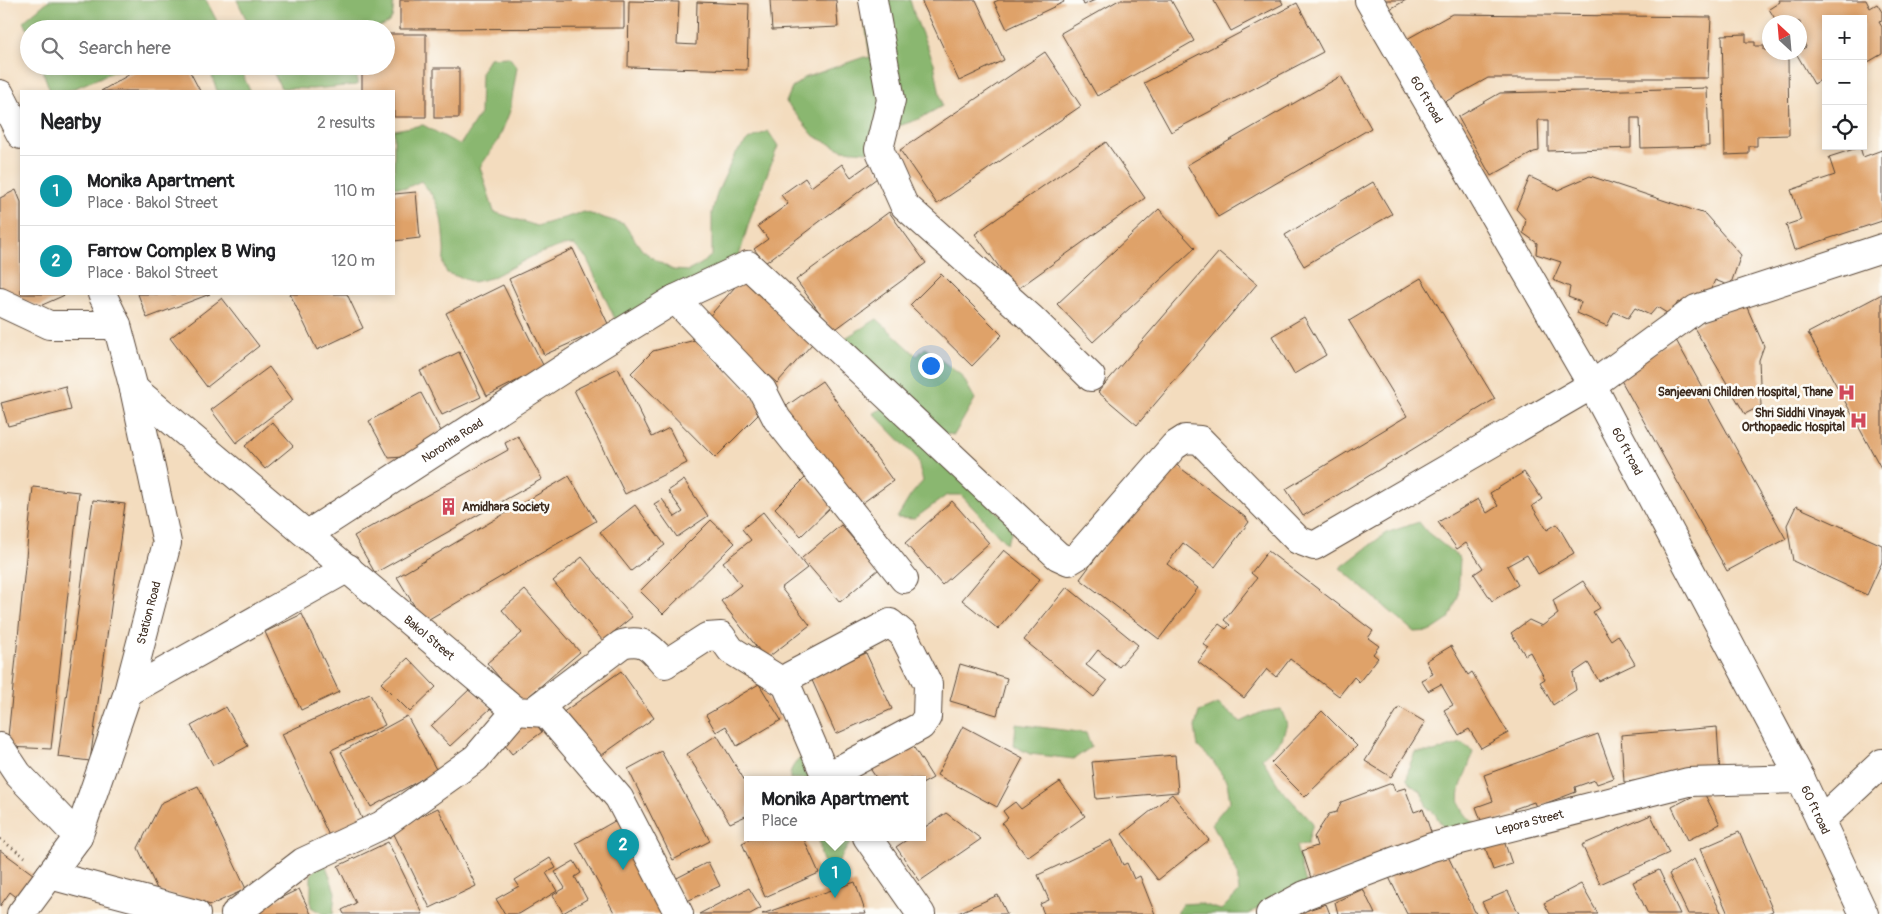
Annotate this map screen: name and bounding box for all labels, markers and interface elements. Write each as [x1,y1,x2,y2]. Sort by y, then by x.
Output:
north arrow [1762,15,1807,60]
map controls [1822,15,1867,150]
button: + [1822,15,1867,60]
search box [20,20,395,75]
icon: search [38,34,66,62]
text: Search here [78,36,171,60]
button: − [1822,60,1867,105]
street label: 60 ft road [1407,73,1446,126]
button: locate [1822,105,1867,150]
text: Nearby [40,109,101,136]
text: 2 results [317,113,375,133]
text: Monika Apartment [87,169,234,193]
text: 1 [53,181,59,201]
text: 110 m [334,181,375,201]
text: Place · Bakol Street [87,193,218,213]
text: Farrow Complex B Wing [87,239,276,263]
text: 2 [52,251,60,271]
text: 120 m [331,251,375,271]
text: Place · Bakol Street [87,263,218,283]
your location [918,353,944,379]
hospital icon: Sanjeevani Children Hospital, Thane [1837,382,1857,402]
place label: Sanjeevani Children Hospital, Thane [1658,385,1834,400]
place label: Shri Siddhi Vinayak Orthopaedic Hospital [1742,406,1846,435]
hospital icon: Shri Siddhi Vinayak Orthopaedic Hospital [1849,410,1869,430]
street label: Noronha Road [419,415,486,466]
street label: 60 ft road [1608,425,1646,478]
building icon: Amidhara Society [438,497,458,517]
place label: Amidhara Society [462,500,550,515]
street label: Station Road [134,580,165,646]
street label: Bakol Street [400,612,457,664]
popup [744,776,926,841]
street label: 60 ft road [1797,783,1833,837]
text: Monika Apartment [761,787,909,811]
street label: Lepora Street [1494,807,1565,839]
text: Place [761,811,797,831]
pin: 2 [607,829,639,870]
pin: 1 [819,857,851,898]

